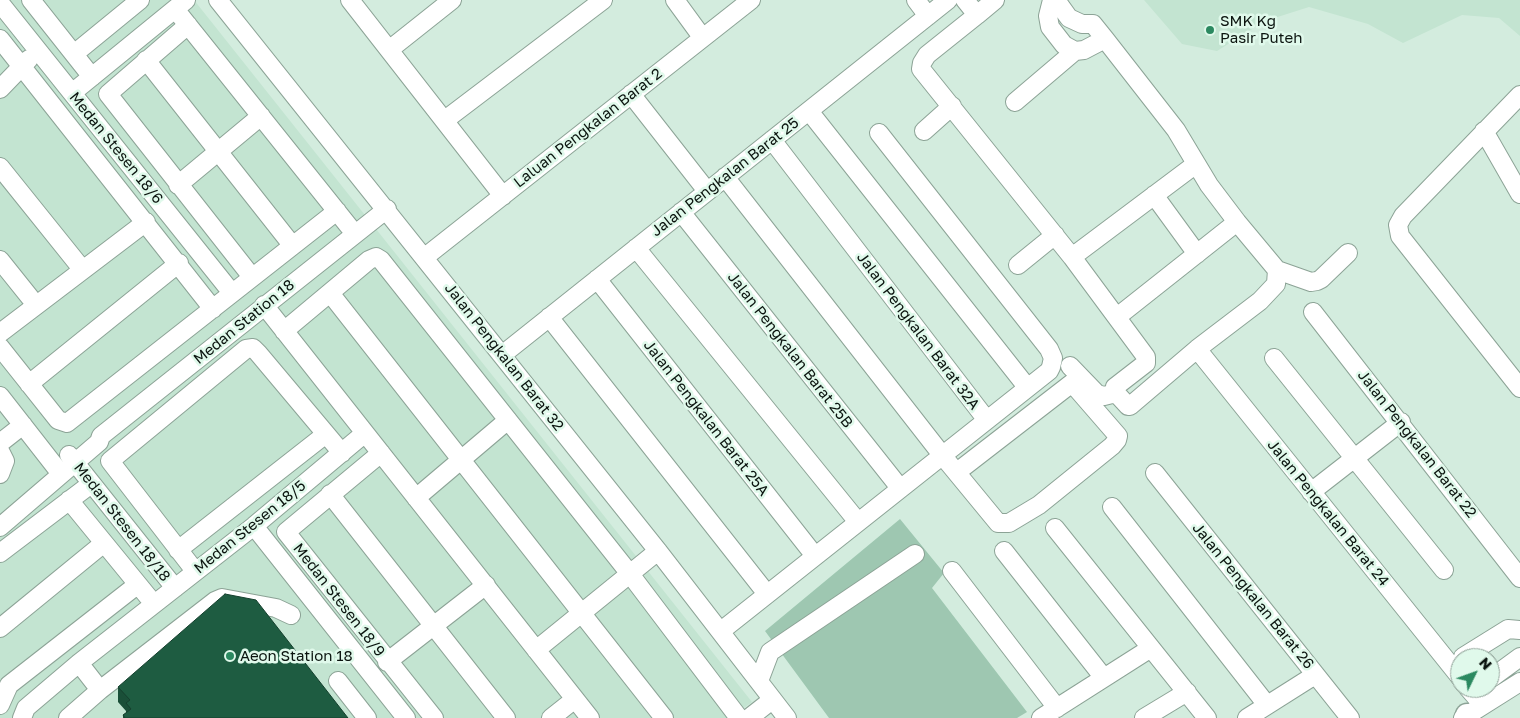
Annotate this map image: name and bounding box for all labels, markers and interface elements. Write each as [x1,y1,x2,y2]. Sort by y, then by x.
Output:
place label: SMK Kg Pasir Puteh [1220,12,1303,47]
marker: SMK Kg Pasir Puteh [1204,24,1216,36]
street label: Laluan Pengkalan Barat 2 [510,64,666,192]
street label: Medan Stesen 18/6 [65,88,167,208]
street label: Jalan Pengkalan Barat 25 [648,114,802,240]
street label: Jalan Pengkalan Barat 32A [853,249,983,413]
street label: Jalan Pengkalan Barat 25B [724,269,856,431]
street label: Medan Station 18 [190,276,298,368]
street label: Jalan Pengkalan Barat 32 [441,279,567,435]
street label: Jalan Pengkalan Barat 25A [640,337,772,499]
street label: Jalan Pengkalan Barat 22 [1354,367,1480,521]
street label: Jalan Pengkalan Barat 24 [1263,436,1393,590]
street label: Medan Stesen 18/18 [70,459,174,585]
street label: Medan Stesen 18/5 [191,477,309,577]
street label: Jalan Pengkalan Barat 26 [1188,519,1318,673]
street label: Medan Stesen 18/9 [289,540,389,660]
place label: Aeon Station 18 [240,647,353,665]
north arrow [1450,648,1500,698]
marker: Aeon Station 18 [224,650,236,662]
text: N [1476,654,1496,673]

